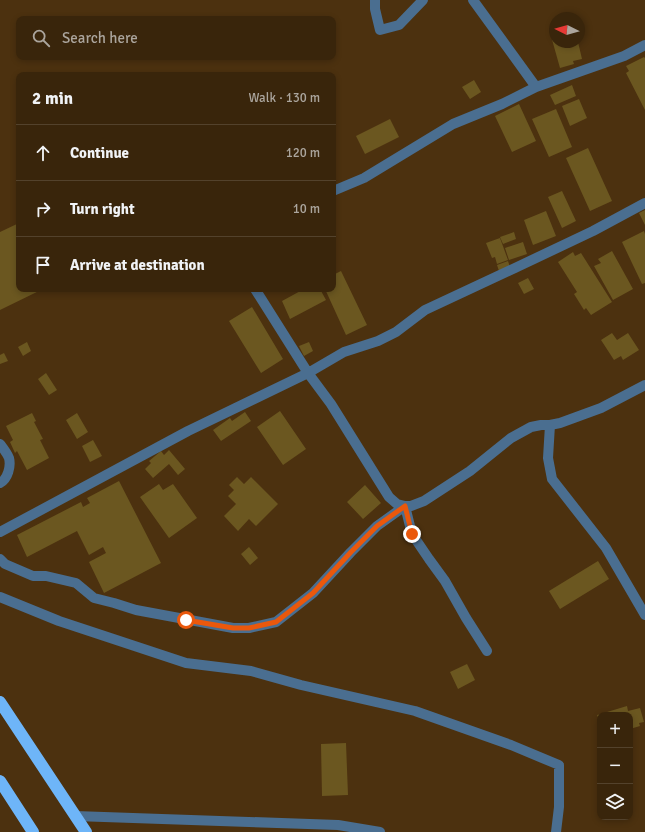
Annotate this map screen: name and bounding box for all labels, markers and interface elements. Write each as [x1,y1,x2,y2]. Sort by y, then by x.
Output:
north arrow [549,12,585,48]
search box [16,16,336,60]
icon: search [30,27,52,49]
text: Search here [62,29,138,47]
text: 2 min [32,88,73,109]
text: Walk · 130 m [249,90,320,106]
icon: ahead [32,142,54,164]
text: Continue [70,144,129,162]
text: 120 m [286,145,320,161]
icon: right [32,198,54,220]
text: Turn right [70,200,135,218]
text: 10 m [293,201,320,217]
icon: arrive [32,254,54,276]
text: Arrive at destination [70,256,205,274]
route end [403,525,421,543]
route start [177,611,195,629]
map controls [597,712,633,820]
button: + [597,712,633,748]
button: − [597,748,633,784]
button: layers [597,784,633,820]

